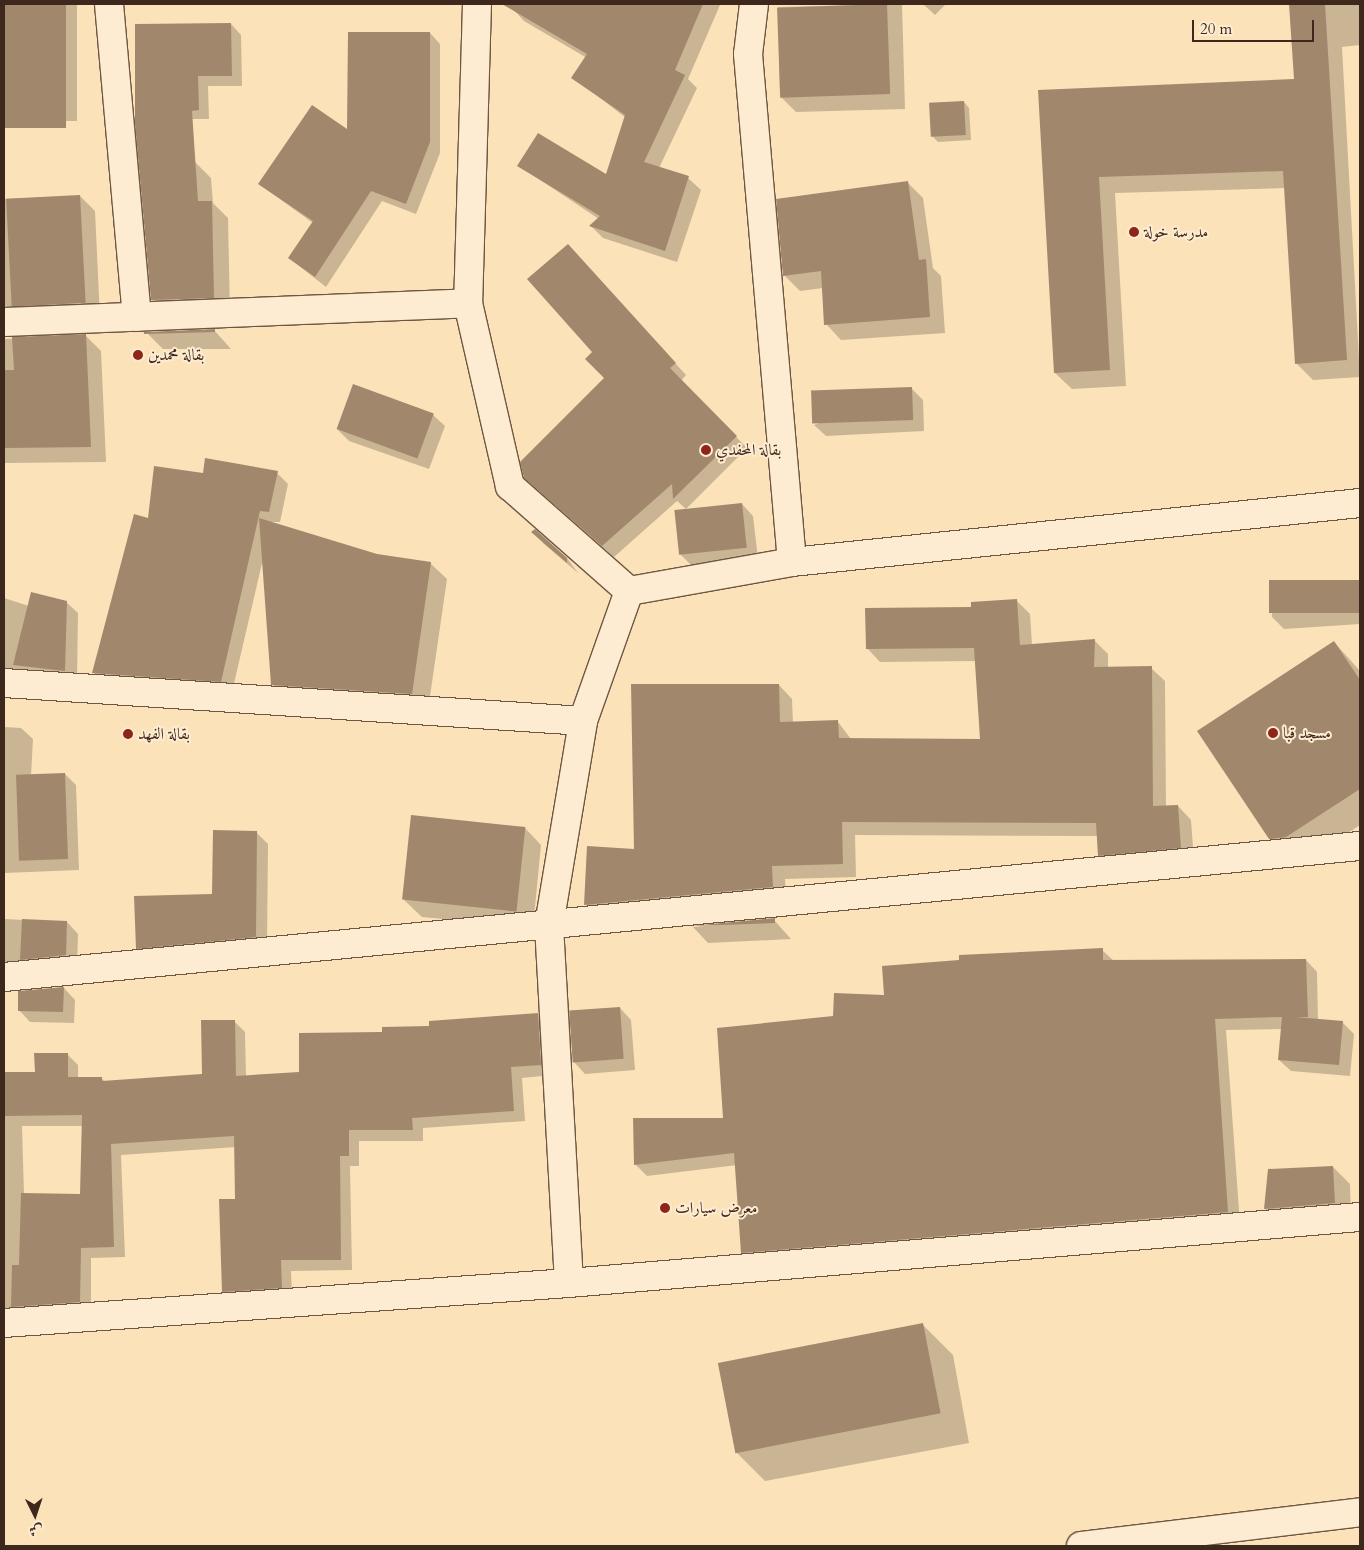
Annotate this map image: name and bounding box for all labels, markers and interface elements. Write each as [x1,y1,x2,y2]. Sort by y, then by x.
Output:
scale bar [1194,10,1316,42]
text: 20 m [1200,19,1232,39]
place label: مدرسة خولة [1144,222,1208,242]
marker: مدرسة خولة [1128,226,1140,238]
place label: بقالة محمدين [148,345,204,365]
marker: بقالة محمدين [132,349,144,361]
place label: بقالة المحفدي [716,440,781,460]
marker: بقالة المحفدي [700,444,712,456]
place label: مسجد قبا [1283,723,1331,743]
place label: بقالة الفهد [138,724,190,744]
marker: مسجد قبا [1267,727,1279,739]
marker: بقالة الفهد [122,728,134,740]
place label: معرض سيارات [675,1198,758,1218]
marker: معرض سيارات [659,1202,671,1214]
north arrow [10,1490,60,1540]
text: ش [28,1521,44,1540]

